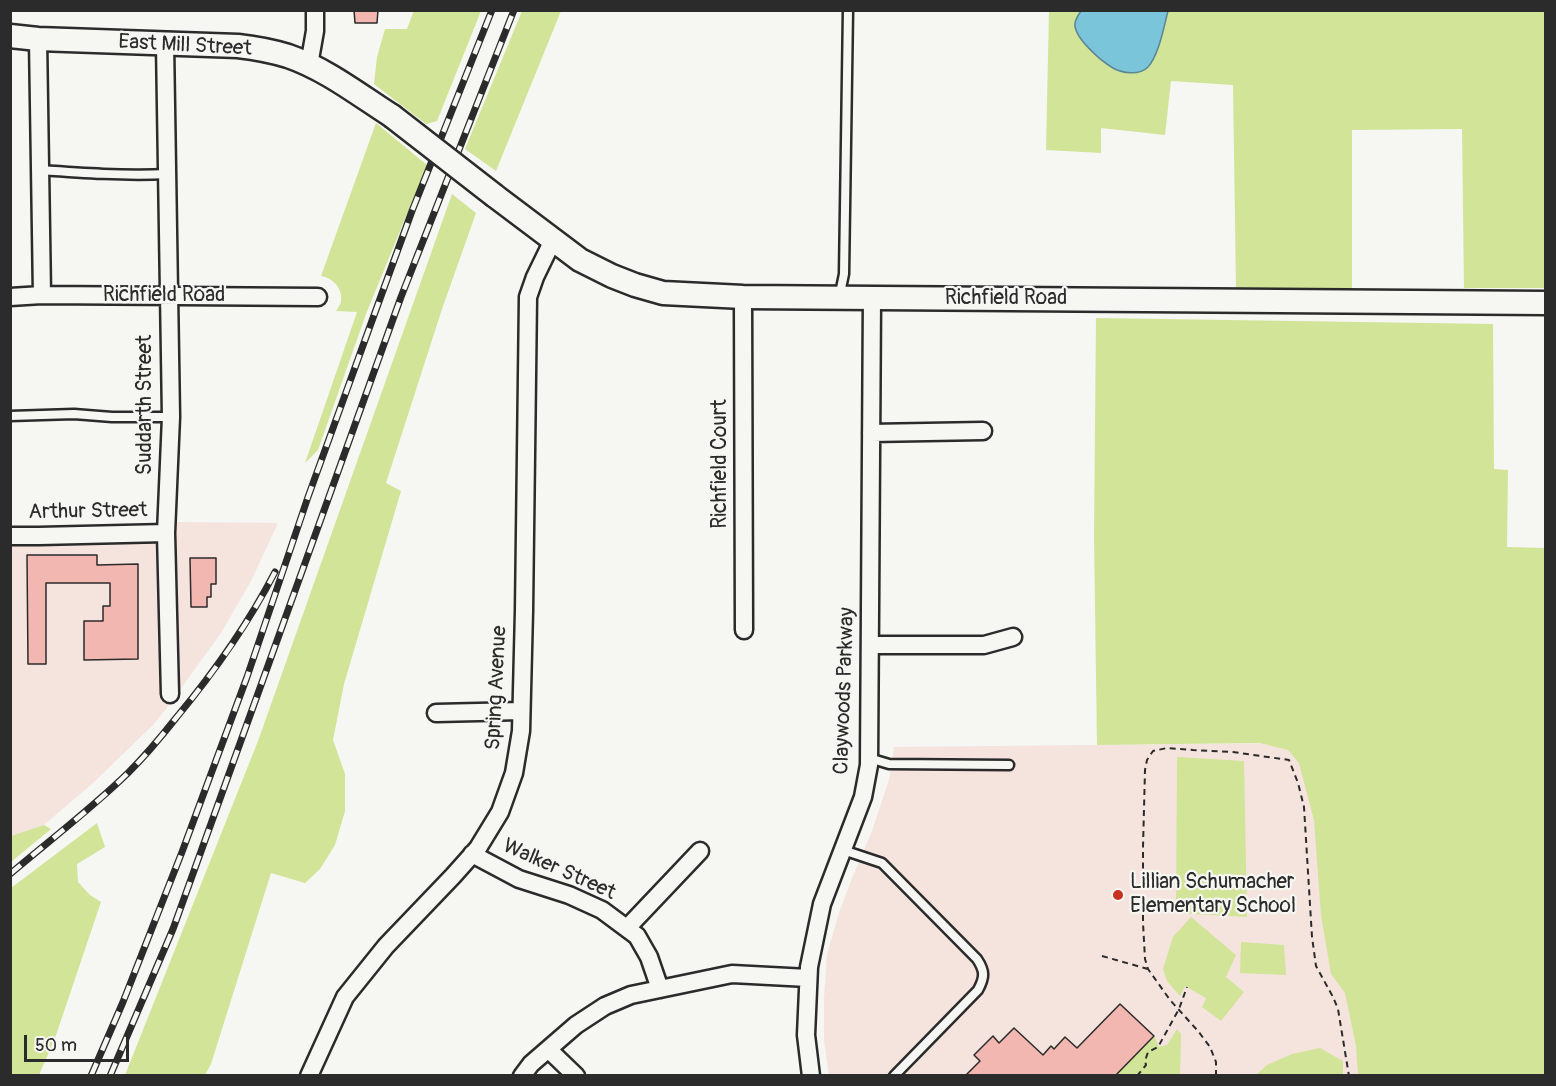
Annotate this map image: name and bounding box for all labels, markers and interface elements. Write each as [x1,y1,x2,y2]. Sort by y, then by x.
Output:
street label: East Mill Street [118,30,252,62]
street label: Richfield Road [103,283,225,309]
street label: Richfield Road [945,286,1067,312]
street label: Suddarth Street [133,335,159,475]
street label: Richfield Court [708,399,734,529]
street label: Arthur Street [28,498,148,526]
street label: Claywoods Parkway [829,607,861,775]
street label: Spring Avenue [481,625,513,751]
street label: Walker Street [499,834,619,906]
place label: Lillian Schumacher Elementary School [1130,870,1296,920]
marker: Lillian Schumacher Elementary School [1111,888,1125,902]
scale bar [27,1023,132,1061]
text: 50 m [35,1034,77,1057]

